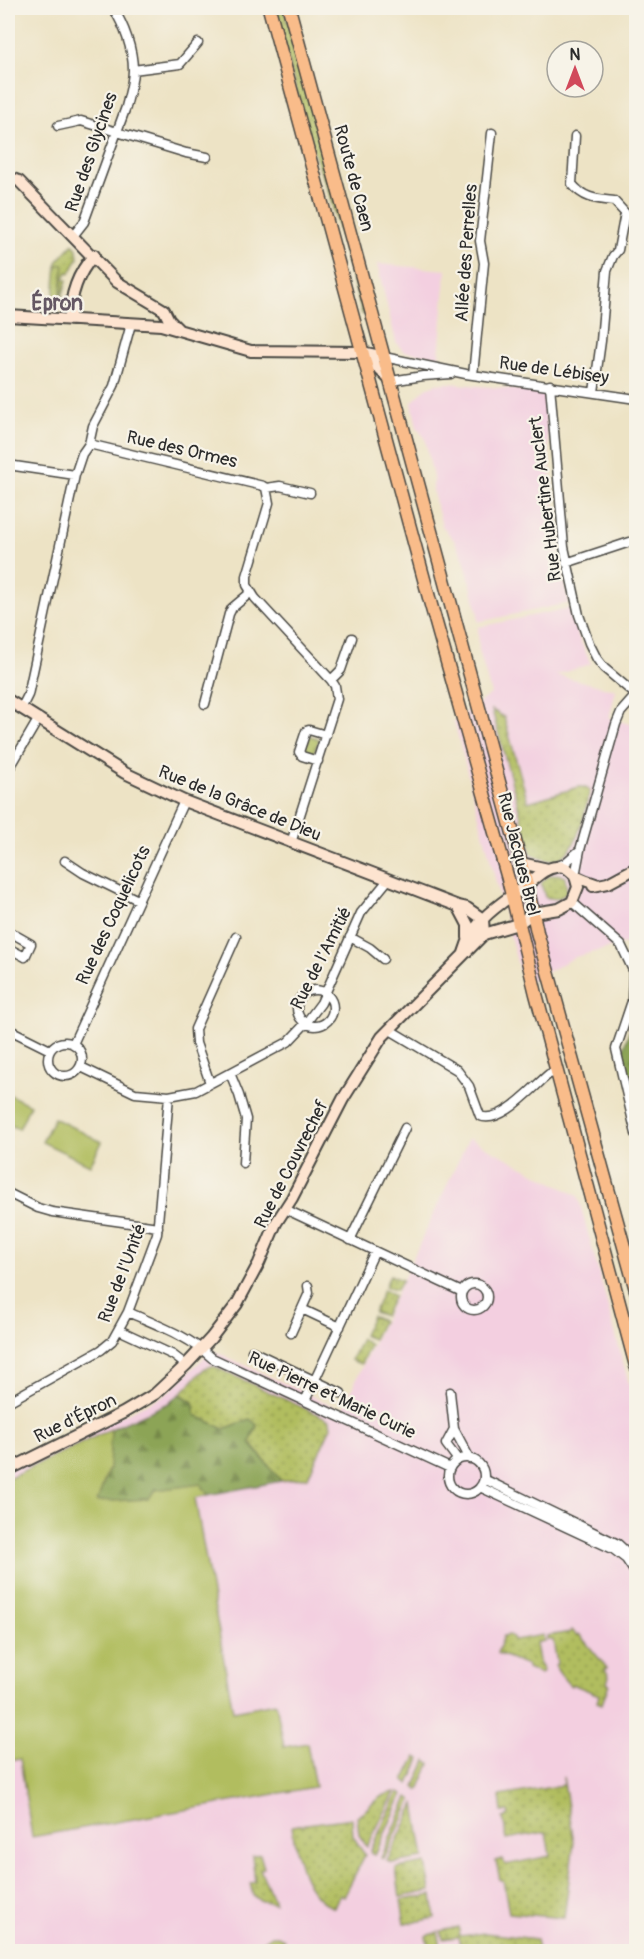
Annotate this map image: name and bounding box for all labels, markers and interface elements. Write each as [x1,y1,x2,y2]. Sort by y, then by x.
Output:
north arrow [545,39,605,99]
text: N [570,45,581,65]
street label: Rue des Glycines [60,89,123,215]
street label: Route de Caen [328,122,379,234]
street label: Allée des Perrelles [450,183,483,323]
district label: Épron [31,289,83,317]
street label: Rue de Lébisey [498,351,611,390]
street label: Rue Hubertine Auclert [524,414,567,583]
street label: Rue des Ormes [124,426,239,473]
street label: Rue de la Grâce de Dieu [155,760,325,847]
street label: Rue Jacques Brel [492,790,545,918]
street label: Rue des Coquelicots [71,842,156,988]
street label: Rue de l'Amitié [286,903,357,1014]
street label: Rue de Couvrechef [249,1096,334,1232]
street label: Rue de l'Unité [93,1220,152,1326]
street label: Rue Pierre et Marie Curie [244,1347,419,1444]
street label: Rue d'Épron [30,1389,120,1448]

